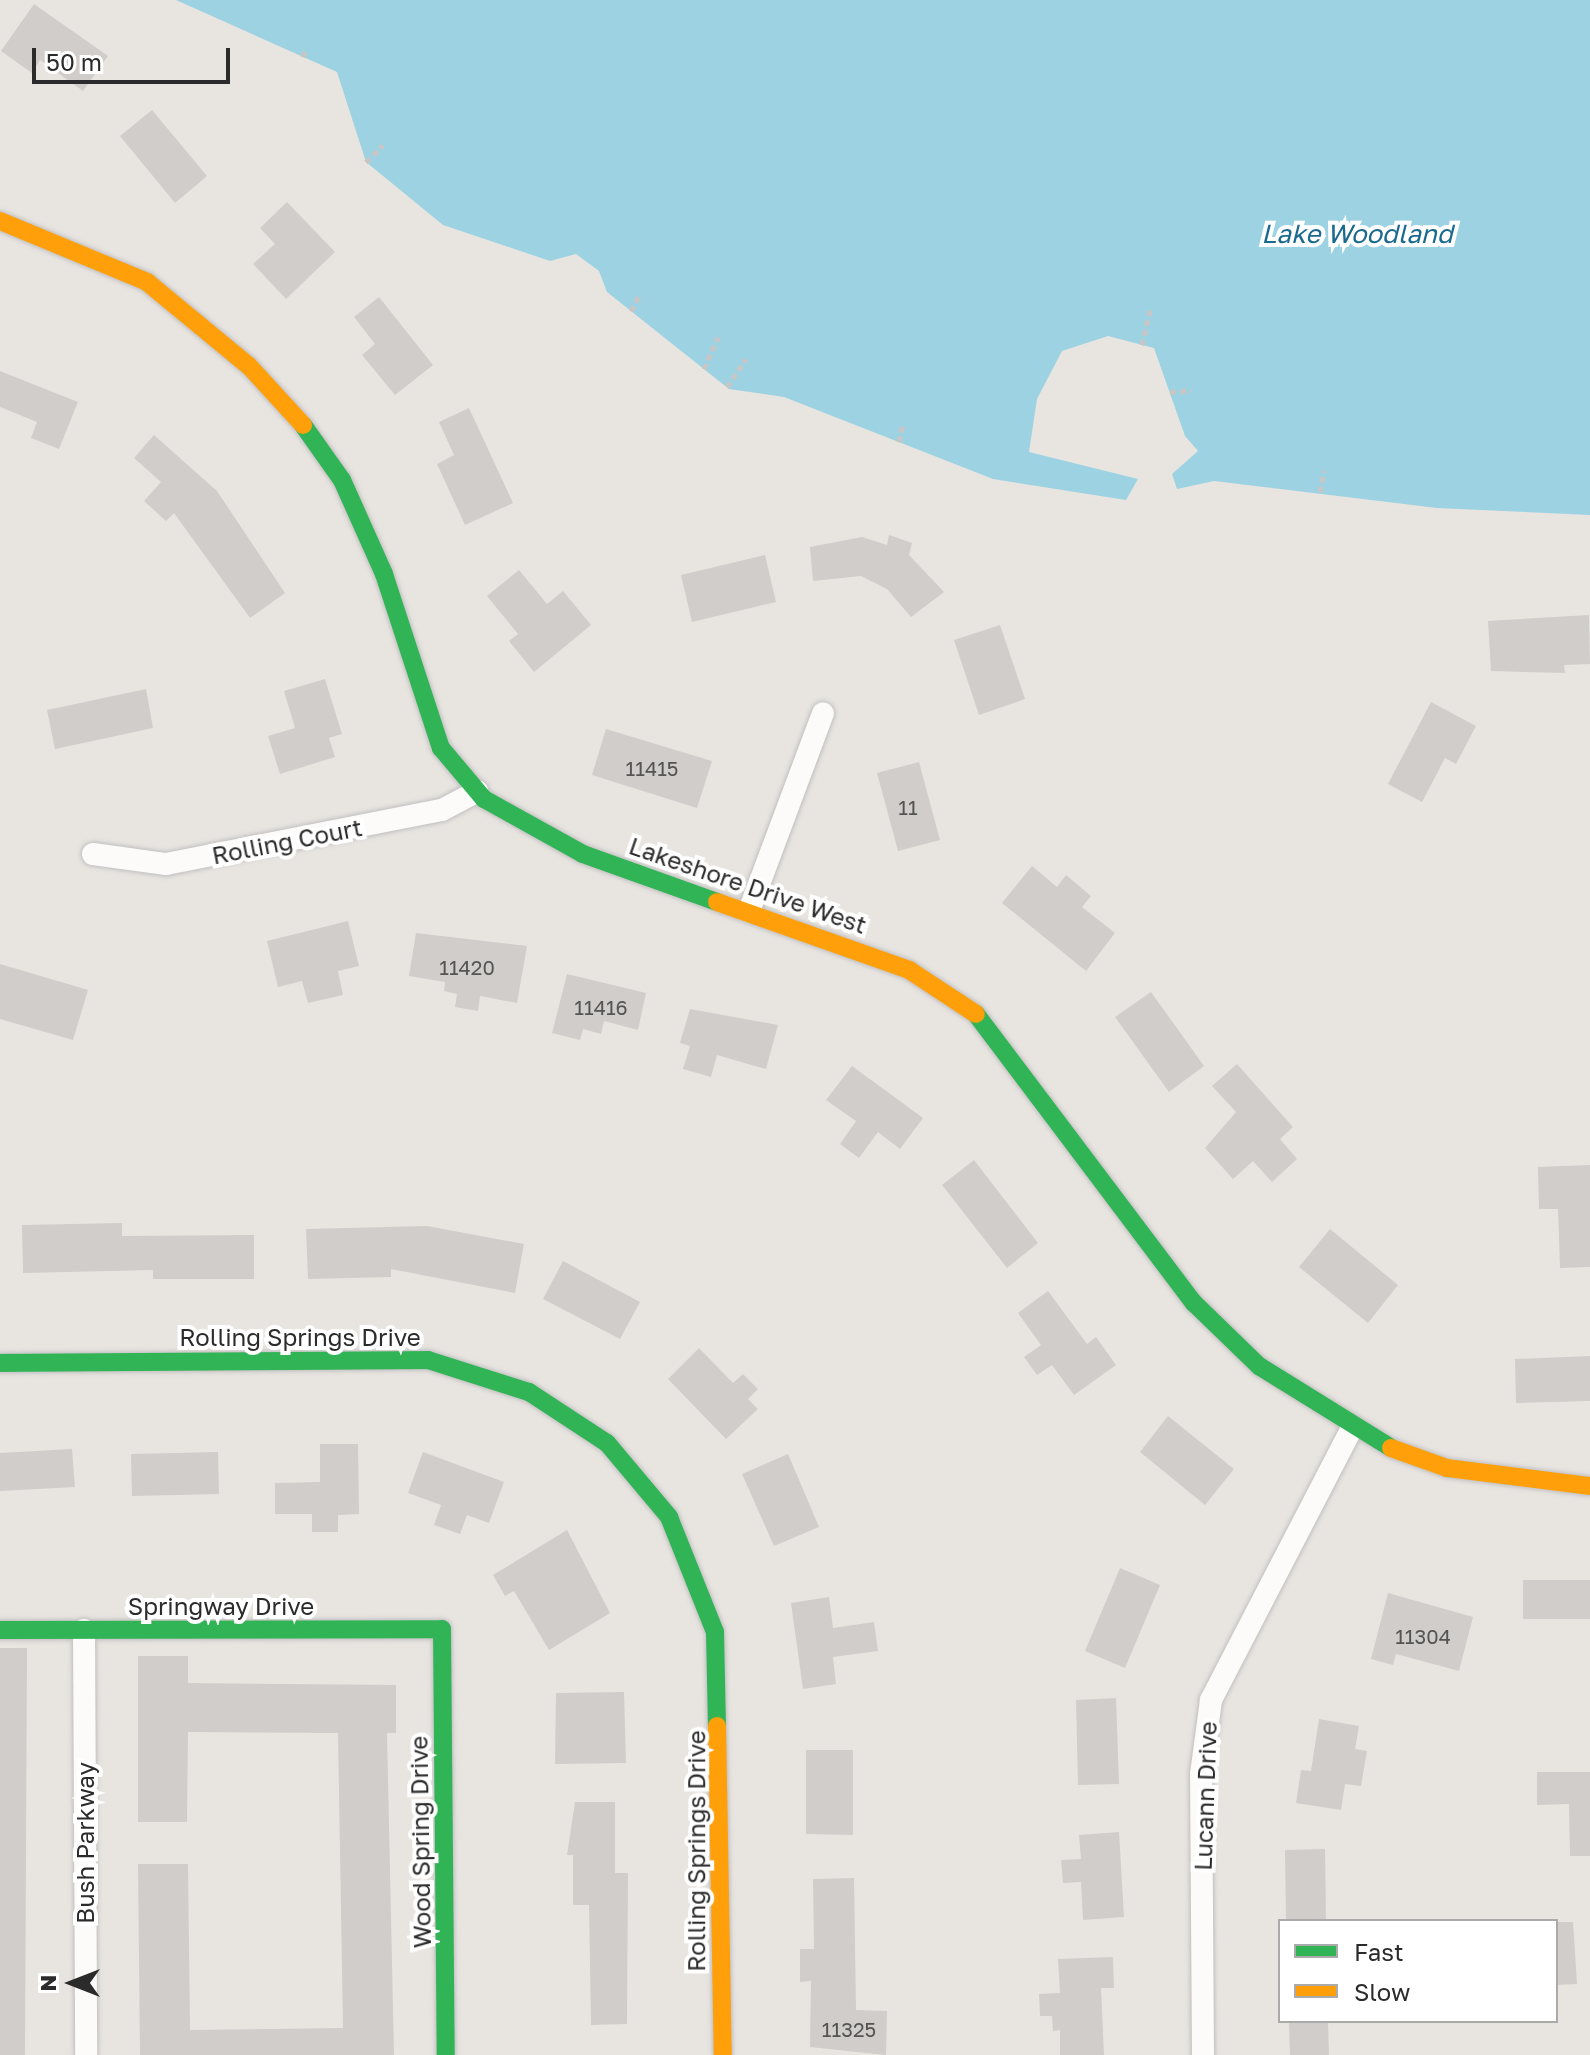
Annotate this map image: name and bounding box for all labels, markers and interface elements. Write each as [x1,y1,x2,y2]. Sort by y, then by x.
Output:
scale bar [36,32,234,82]
text: 50 m [46,47,102,76]
water label: Lake Woodland [1261,218,1453,250]
house number: 11415 [626,756,678,780]
house number: 11 [898,795,918,819]
street label: Rolling Court [209,812,365,870]
street label: Lakeshore Drive West [626,831,870,939]
house number: 11420 [439,955,495,979]
house number: 11416 [574,995,628,1019]
street label: Rolling Springs Drive [179,1323,421,1351]
street label: Springway Drive [128,1592,314,1620]
house number: 11304 [1395,1624,1451,1648]
street label: Lucann Drive [1188,1721,1222,1871]
street label: Rolling Springs Drive [682,1730,710,1972]
street label: Wood Spring Drive [404,1735,436,1949]
street label: Bush Parkway [71,1762,99,1924]
legend [1278,1919,1558,2023]
text: Fast [1354,1937,1404,1966]
north arrow [32,1943,112,2023]
text: N [34,1975,61,1991]
text: Slow [1354,1977,1410,2006]
house number: 11325 [822,2017,876,2041]

